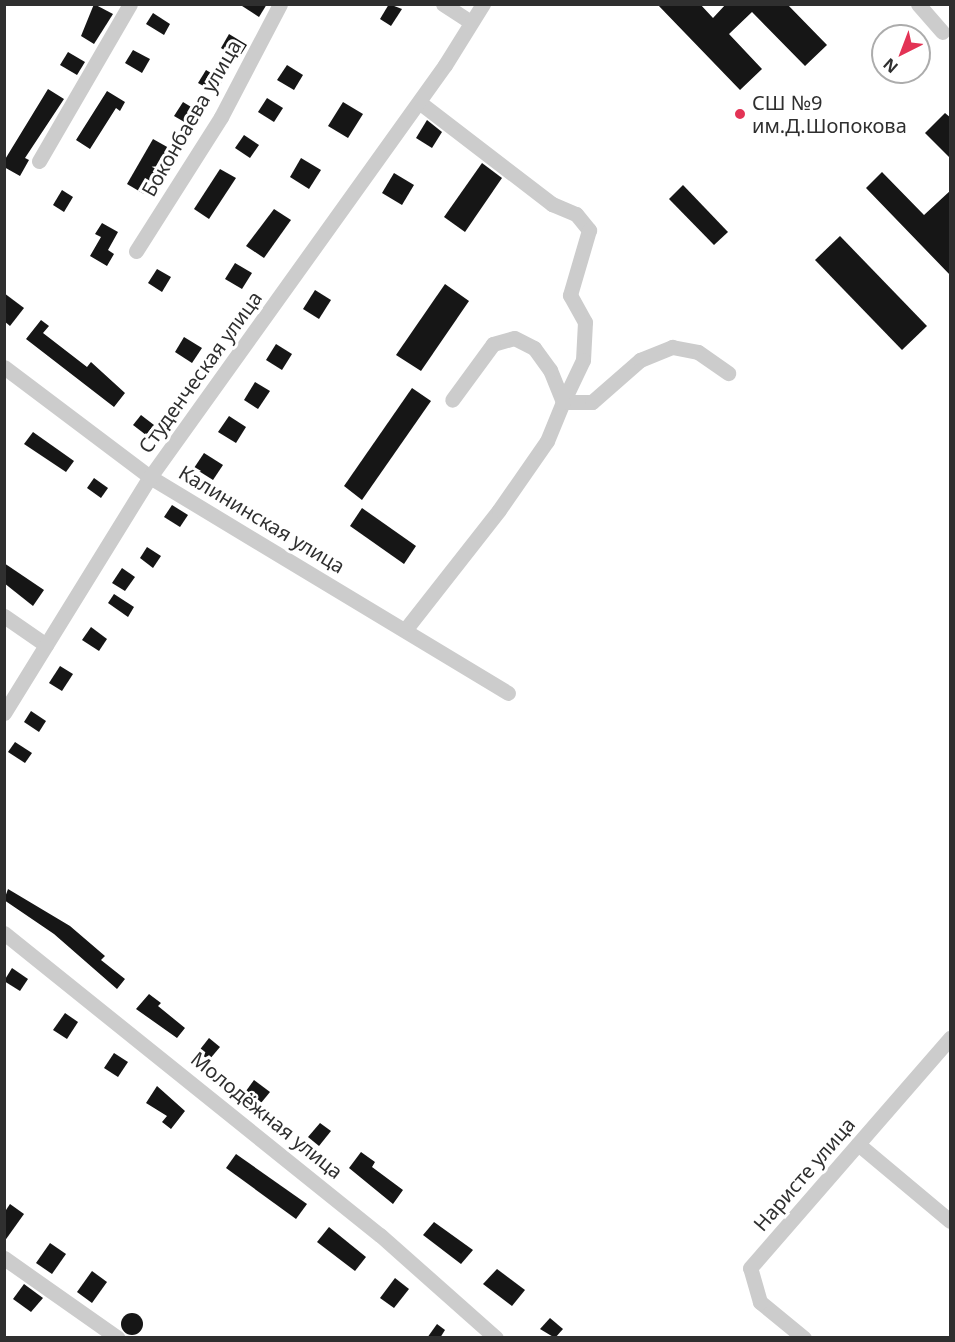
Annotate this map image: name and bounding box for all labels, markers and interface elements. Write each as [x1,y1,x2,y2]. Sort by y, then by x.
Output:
north arrow [871,24,931,84]
street label: Боконбаева улица [136,35,246,201]
text: N [878,53,902,78]
place label: СШ №9 им.Д.Шопокова [752,90,907,137]
marker: СШ №9 им.Д.Шопокова [733,107,747,121]
street label: Студенческая улица [133,286,267,458]
street label: Калининская улица [175,460,349,578]
street label: Молодёжная улица [186,1046,348,1184]
street label: Наристе улица [748,1112,860,1236]

